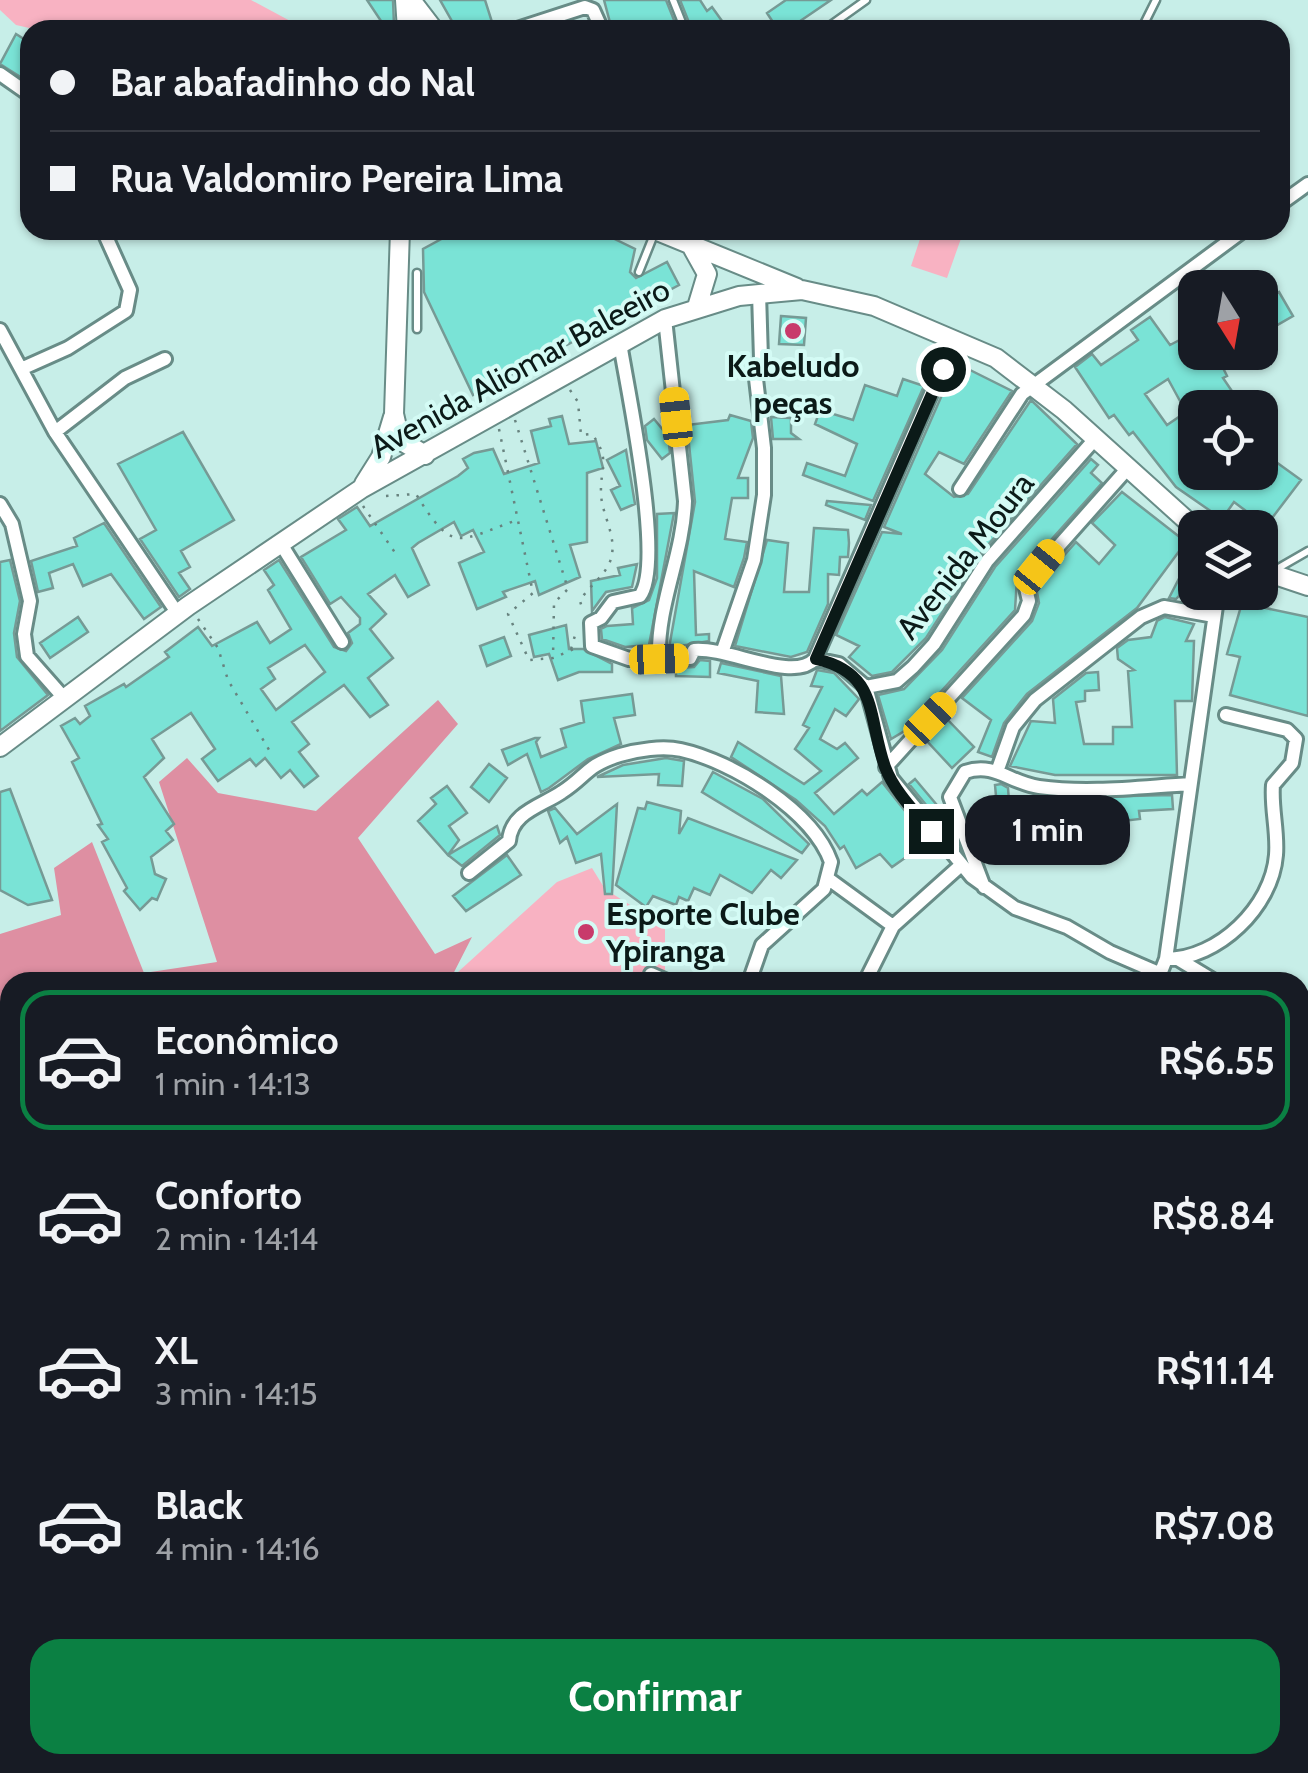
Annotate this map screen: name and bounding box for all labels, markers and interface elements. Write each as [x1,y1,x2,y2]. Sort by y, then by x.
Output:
text: Bar abafadinho do Nal [110,59,475,106]
text: Rua Valdomiro Pereira Lima [110,155,563,202]
street label: Avenida Aliomar Baleeiro [363,269,676,466]
north arrow [1178,270,1278,370]
map controls [1178,270,1278,610]
marker: Kabeludo peças [782,320,804,342]
place label: Kabeludo peças [726,346,860,422]
route start [921,347,966,392]
car [658,386,694,448]
button: locate [1178,390,1278,490]
street label: Avenida Moura [887,464,1042,647]
button: layers [1178,510,1278,610]
car [1008,534,1070,600]
car [628,643,690,675]
car [898,687,962,751]
callout: 1 min [966,796,1131,866]
route end [909,809,954,854]
text: 1 min [1011,810,1084,849]
place label: Esporte Clube Ypiranga [605,894,800,970]
marker: Esporte Clube Ypiranga [575,921,597,943]
icon: car [35,1015,125,1105]
text: Econômico [155,1017,339,1064]
text: R$6.55 [1159,1037,1275,1084]
text: 1 min · 14:13 [155,1064,311,1103]
icon: car [35,1170,125,1260]
text: Conforto [155,1172,302,1219]
text: R$8.84 [1151,1192,1275,1239]
text: 2 min · 14:14 [155,1219,318,1258]
icon: car [35,1325,125,1415]
text: XL [155,1327,198,1374]
text: R$11.14 [1156,1347,1275,1394]
text: 3 min · 14:15 [155,1374,318,1413]
icon: car [35,1480,125,1570]
text: Black [155,1482,243,1529]
text: R$7.08 [1153,1502,1275,1549]
text: 4 min · 14:16 [155,1529,320,1568]
button: Confirmar [30,1639,1280,1754]

